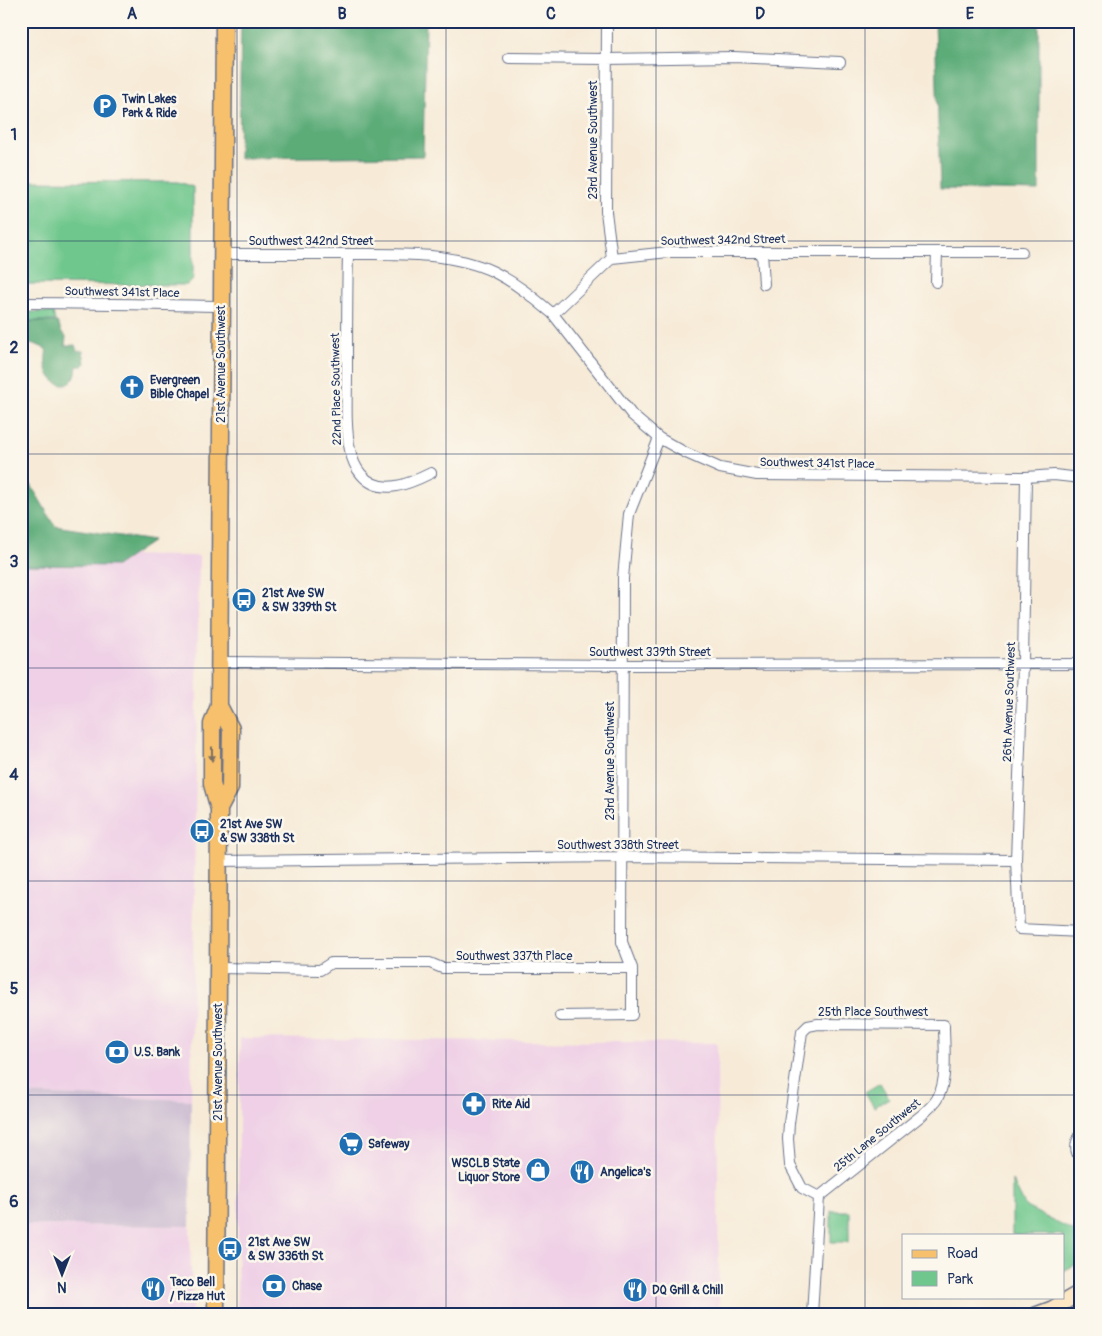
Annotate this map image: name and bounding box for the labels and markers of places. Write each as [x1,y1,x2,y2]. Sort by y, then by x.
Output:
place label: Twin Lakes Park & Ride [121,92,178,121]
parking icon: Twin Lakes Park & Ride [92,93,118,119]
place label: Evergreen Bible Chapel [150,373,209,402]
church icon: Evergreen Bible Chapel [119,374,145,400]
place label: 21st Ave SW & SW 339th St [262,586,338,615]
bus stop icon: 21st Ave SW & SW 339th St [231,587,257,613]
place label: 21st Ave SW & SW 338th St [220,817,295,846]
bus stop icon: 21st Ave SW & SW 338th St [189,818,215,844]
bank icon: U.S. Bank [104,1039,130,1065]
place label: U.S. Bank [134,1045,181,1060]
pharmacy icon: Rite Aid [461,1091,487,1117]
place label: Rite Aid [492,1097,530,1112]
supermarket icon: Safeway [338,1131,364,1157]
place label: Safeway [368,1137,410,1152]
place label: WSCLB State Liquor Store [451,1156,521,1185]
shop icon: WSCLB State Liquor Store [525,1157,551,1183]
restaurant icon: Angelica's [569,1159,595,1185]
place label: Angelica's [600,1165,652,1180]
place label: 21st Ave SW & SW 336th St [248,1235,324,1264]
bus stop icon: 21st Ave SW & SW 336th St [217,1236,243,1262]
bank icon: Chase [261,1273,287,1299]
place label: Taco Bell / Pizza Hut [169,1275,226,1304]
restaurant icon: Taco Bell / Pizza Hut [140,1276,166,1302]
restaurant icon: DQ Grill & Chill [622,1277,648,1303]
place label: Chase [292,1279,323,1294]
place label: DQ Grill & Chill [652,1283,723,1298]

